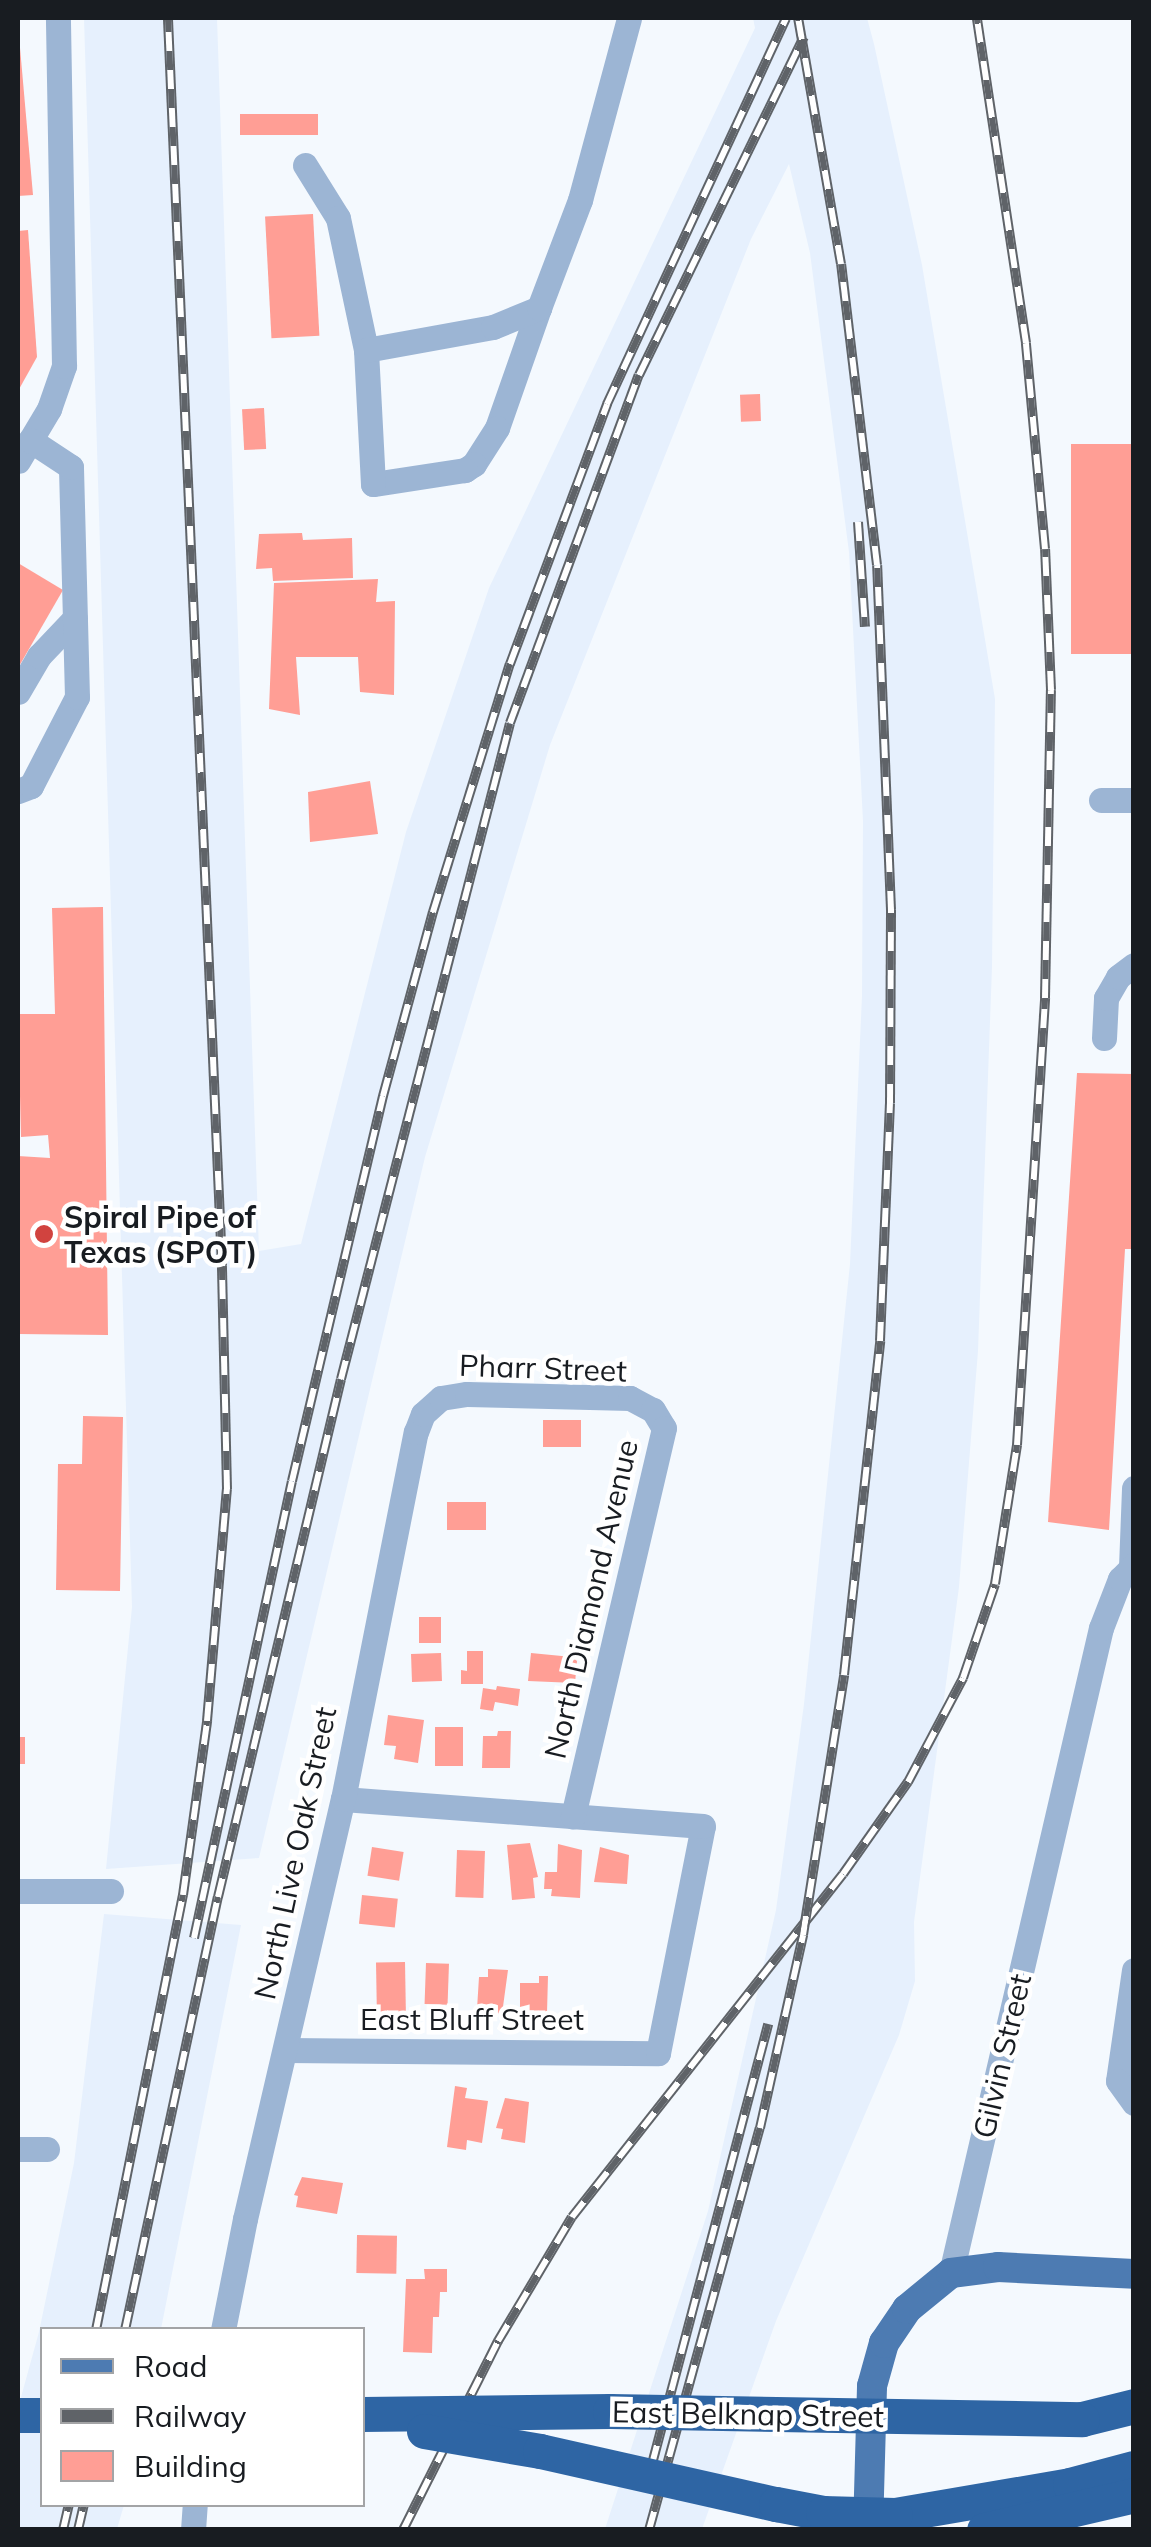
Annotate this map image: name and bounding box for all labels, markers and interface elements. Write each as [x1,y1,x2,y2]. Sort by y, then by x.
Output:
place label: Spiral Pipe of Texas (SPOT) [64,1199,257,1270]
marker: Spiral Pipe of Texas (SPOT) [33,1223,55,1245]
street label: Pharr Street [459,1347,627,1389]
street label: North Diamond Avenue [537,1436,645,1762]
street label: North Live Oak Street [246,1704,344,2002]
street label: Gilvin Street [966,1970,1038,2142]
street label: East Bluff Street [360,2001,584,2037]
legend [40,2327,365,2507]
text: Road [134,2347,208,2385]
street label: East Belknap Street [612,2394,884,2434]
text: Railway [134,2397,247,2435]
text: Building [134,2447,247,2485]

